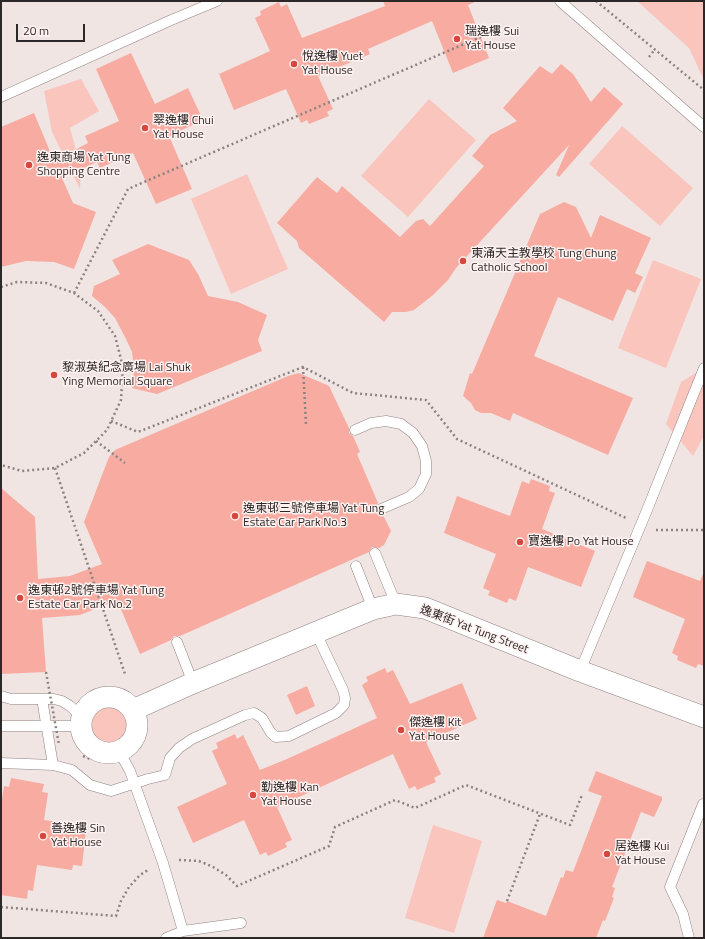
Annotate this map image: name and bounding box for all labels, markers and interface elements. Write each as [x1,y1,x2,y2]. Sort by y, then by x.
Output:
scale bar [18,16,87,42]
text: 20 m [23,21,49,40]
place label: 瑞逸樓 Sui Yat House [465,25,519,53]
marker: 瑞逸樓 Sui Yat House [452,34,462,44]
place label: 悅逸樓 Yuet Yat House [302,50,363,78]
marker: 悅逸樓 Yuet Yat House [289,59,299,69]
place label: 翠逸樓 Chui Yat House [153,114,214,142]
marker: 翠逸樓 Chui Yat House [140,123,150,133]
place label: 逸東商場 Yat Tung Shopping Centre [37,151,130,179]
marker: 逸東商場 Yat Tung Shopping Centre [24,160,34,170]
place label: 東涌天主教學校 Tung Chung Catholic School [471,247,616,275]
marker: 東涌天主教學校 Tung Chung Catholic School [458,256,468,266]
place label: 黎淑英紀念廣場 Lai Shuk Ying Memorial Square [62,361,191,389]
marker: 黎淑英紀念廣場 Lai Shuk Ying Memorial Square [49,370,59,380]
place label: 逸東邨三號停車場 Yat Tung Estate Car Park No.3 [243,502,384,530]
marker: 逸東邨三號停車場 Yat Tung Estate Car Park No.3 [230,511,240,521]
place label: 寶逸樓 Po Yat House [528,535,634,549]
marker: 寶逸樓 Po Yat House [515,537,525,547]
place label: 逸東邨2號停車場 Yat Tung Estate Car Park No.2 [28,584,164,612]
marker: 逸東邨2號停車場 Yat Tung Estate Car Park No.2 [15,593,25,603]
street label: 逸東街 Yat Tung Street [418,603,530,657]
place label: 傑逸樓 Kit Yat House [409,716,461,744]
marker: 傑逸樓 Kit Yat House [396,725,406,735]
place label: 勤逸樓 Kan Yat House [261,781,319,809]
marker: 勤逸樓 Kan Yat House [248,790,258,800]
place label: 善逸樓 Sin Yat House [51,822,105,850]
marker: 善逸樓 Sin Yat House [38,831,48,841]
place label: 居逸樓 Kui Yat House [615,840,669,868]
marker: 居逸樓 Kui Yat House [602,849,612,859]

